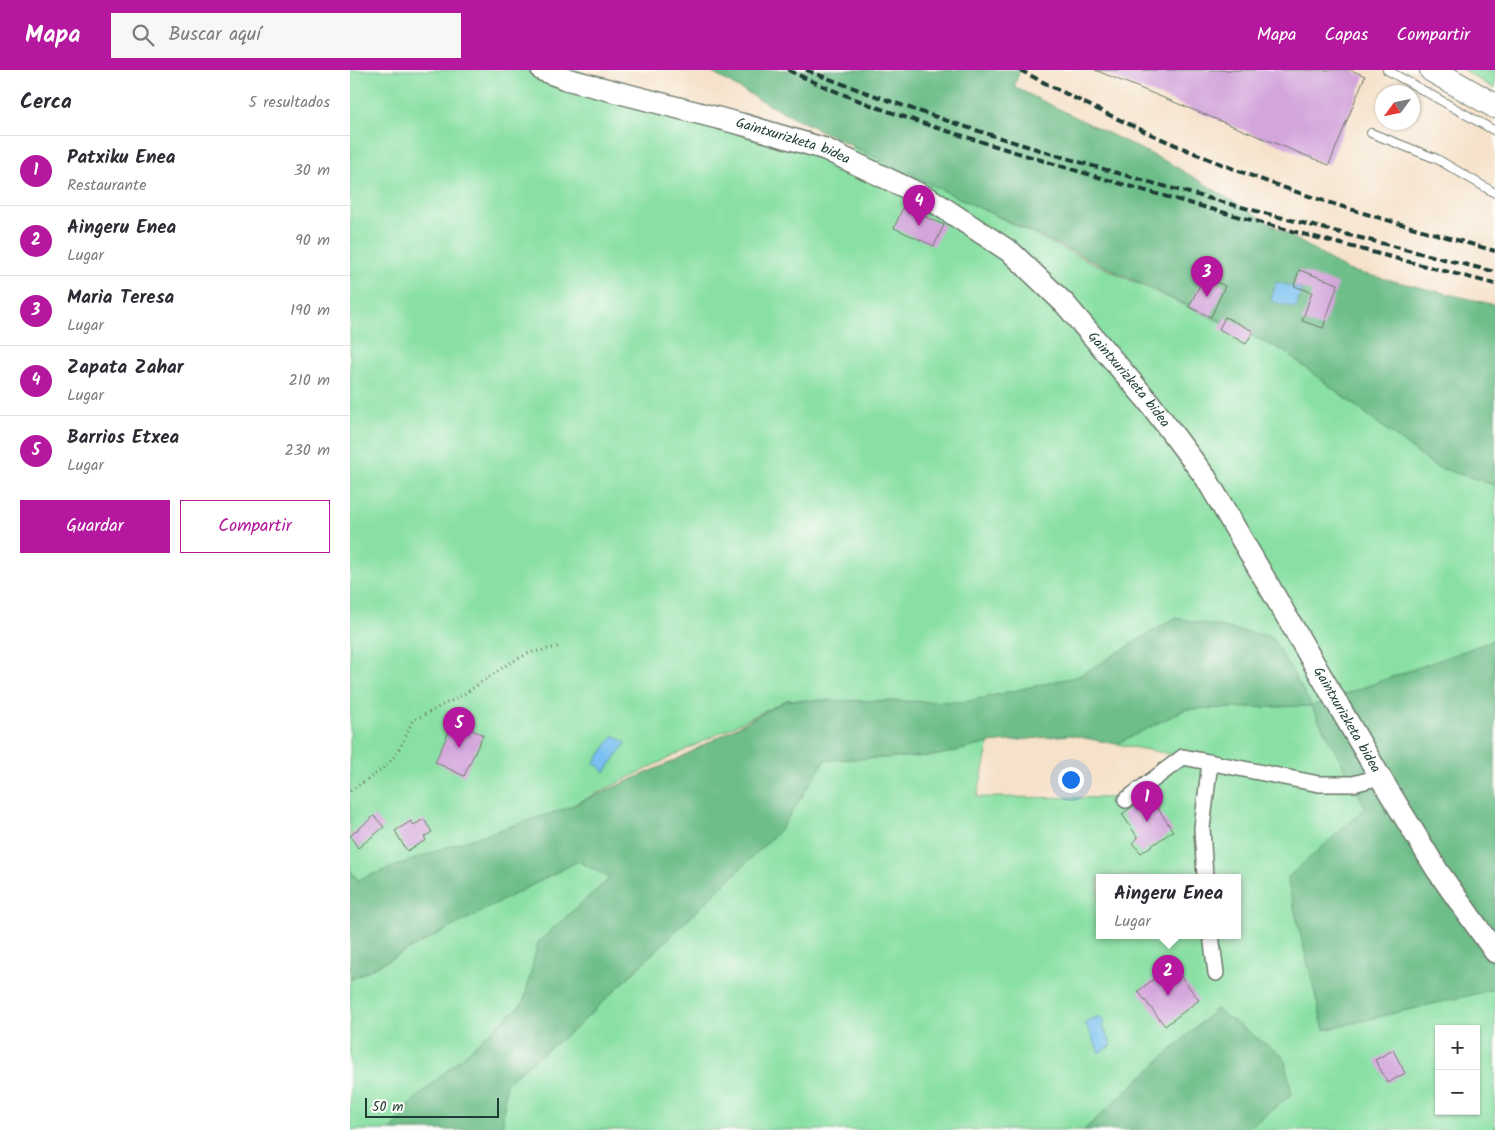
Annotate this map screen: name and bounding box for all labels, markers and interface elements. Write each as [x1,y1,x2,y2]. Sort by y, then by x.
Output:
search box [111,13,461,58]
text: Mapa [25,16,81,55]
text: Buscar aquí [169,20,261,50]
icon: search [129,21,157,49]
text: Mapa [1257,21,1297,50]
text: Capas [1325,21,1369,50]
text: Compartir [1397,21,1470,50]
north arrow [1375,85,1420,130]
text: Cerca [20,86,72,119]
text: 5 resultados [248,90,330,115]
street label: Gaintxurizketa bidea [733,112,854,170]
text: Patxiku Enea [67,143,176,173]
text: 1 [34,158,38,183]
text: 30 m [294,158,330,183]
text: Restaurante [67,173,146,198]
pin: 4 [903,185,935,226]
text: Aingeru Enea [67,213,176,243]
text: 2 [31,228,41,253]
text: 90 m [295,228,330,253]
text: Lugar [67,243,104,268]
pin: 3 [1191,256,1223,297]
text: Maria Teresa [67,283,174,313]
text: 3 [32,298,40,323]
text: 190 m [290,298,330,323]
text: Lugar [67,313,104,338]
street label: Gaintxurizketa bidea [1082,327,1175,432]
text: Zapata Zahar [67,353,184,383]
text: 4 [32,368,40,393]
text: 210 m [289,368,330,393]
text: Lugar [67,383,104,408]
text: Barrios Etxea [67,423,179,453]
text: 5 [32,438,40,463]
text: 230 m [284,438,330,463]
text: Lugar [67,453,104,478]
button: Guardar [20,500,170,553]
button: Compartir [180,500,330,553]
street label: Gaintxurizketa bidea [1307,663,1386,777]
pin: 5 [443,707,475,748]
your location [1058,767,1084,793]
pin: 1 [1131,781,1163,822]
popup [1096,874,1241,939]
text: Aingeru Enea [1114,879,1223,909]
text: Lugar [1114,909,1151,934]
pin: 2 [1152,955,1184,996]
map controls [1435,1025,1480,1115]
button: + [1435,1025,1480,1070]
button: − [1435,1070,1480,1115]
scale bar [365,1095,499,1118]
text: 50 m [372,1096,403,1118]

